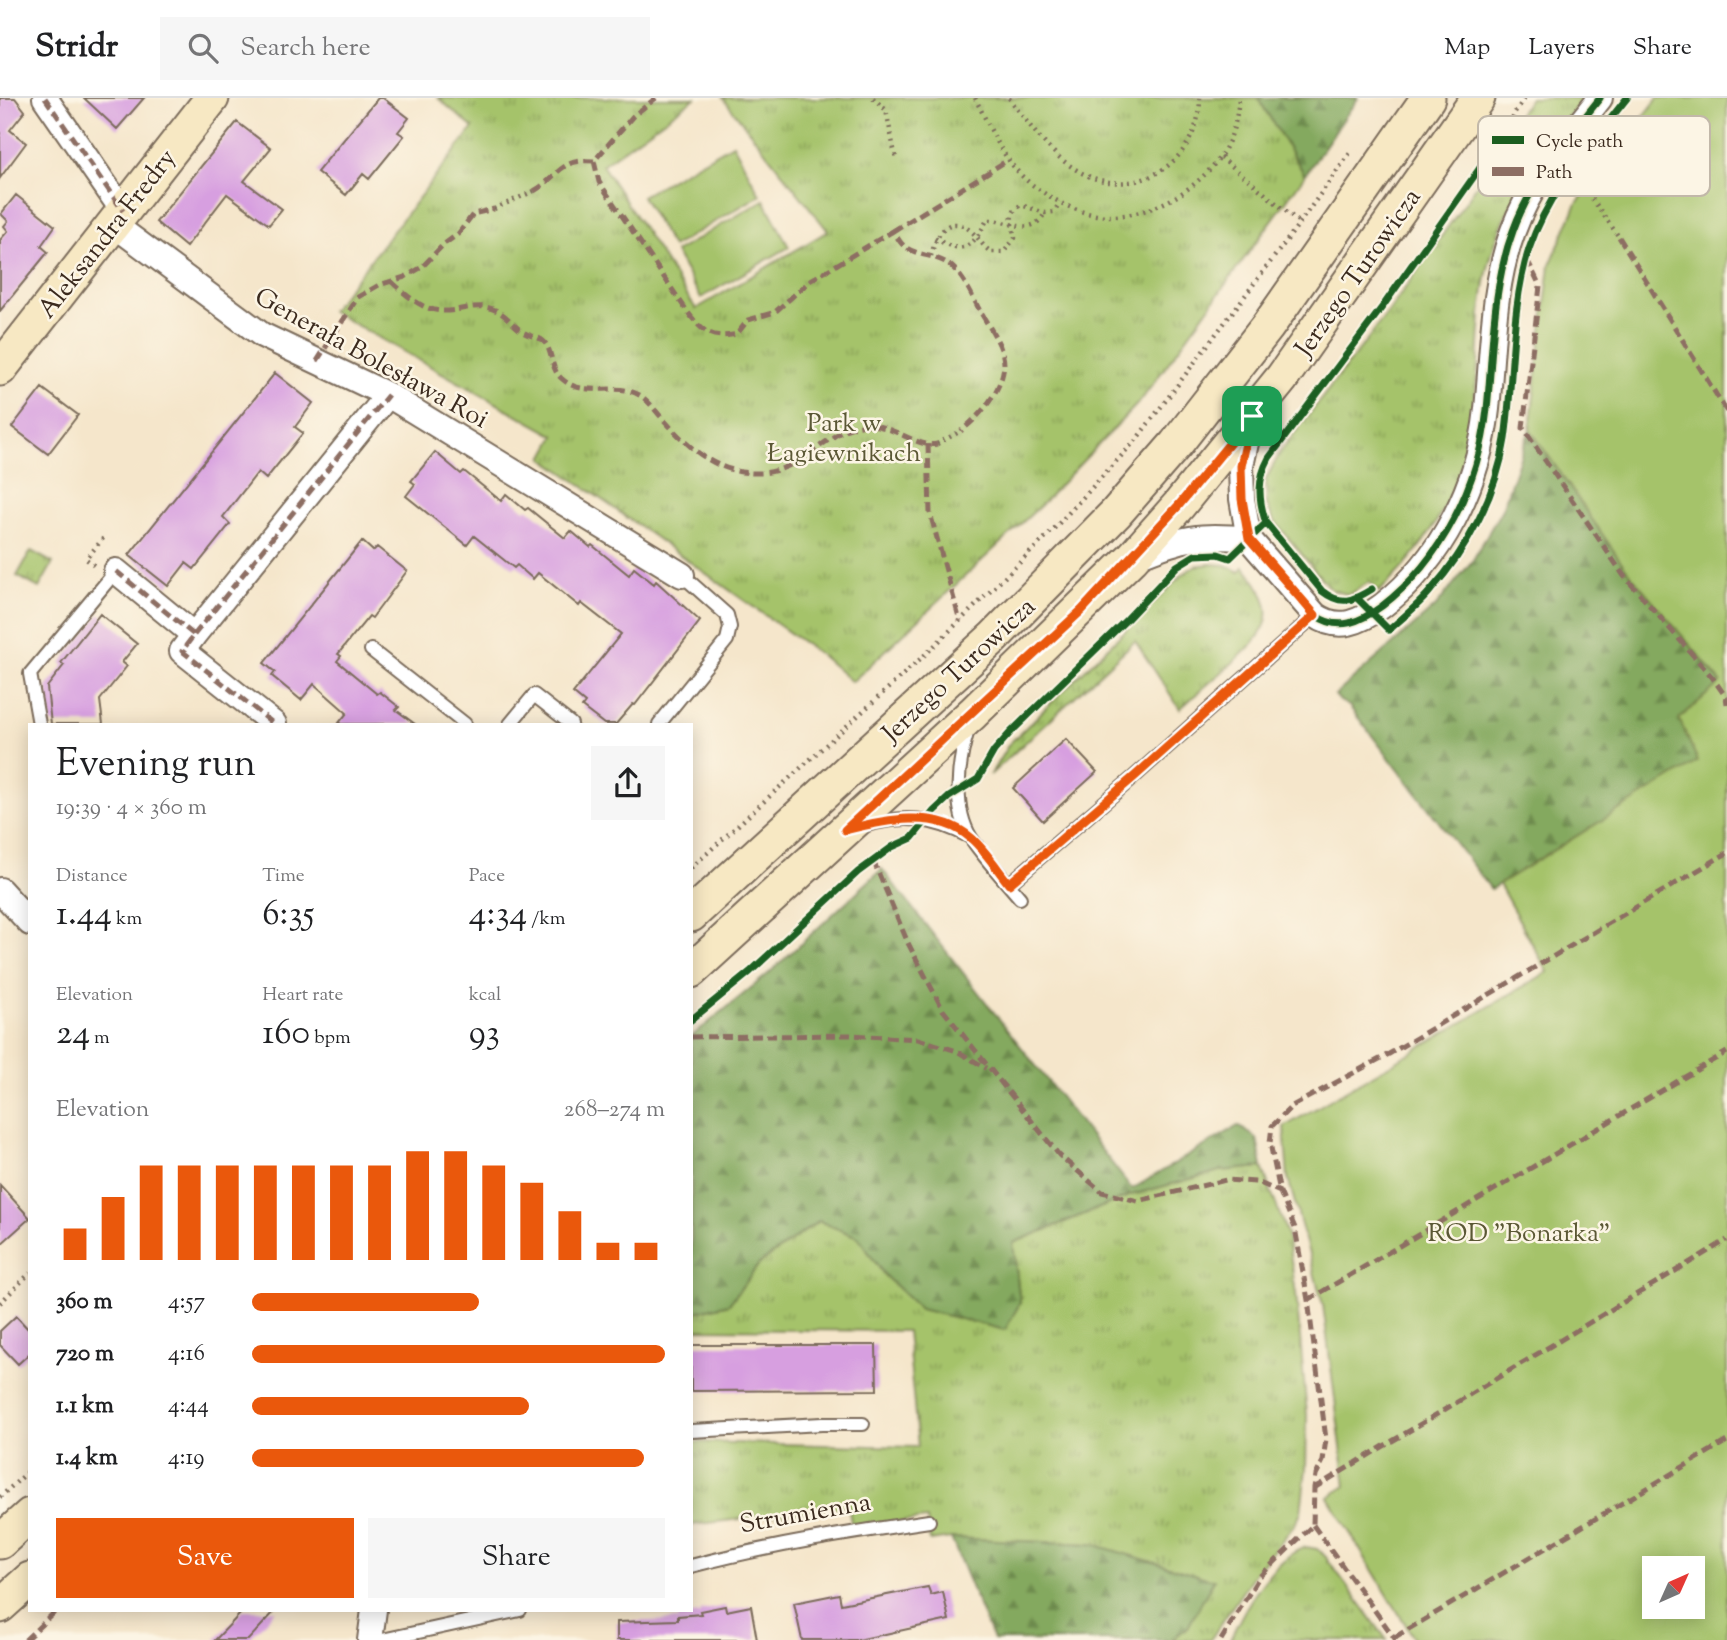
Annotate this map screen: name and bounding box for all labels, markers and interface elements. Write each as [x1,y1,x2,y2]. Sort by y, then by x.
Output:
search box [160,17,650,80]
text: Stridr [35,24,118,72]
icon: search [184,29,222,67]
text: Search here [240,30,371,67]
text: Map [1444,31,1490,65]
text: Layers [1528,31,1595,65]
text: Share [1633,31,1692,65]
legend [1478,116,1710,196]
text: Cycle path [1536,129,1623,156]
street label: Aleksandra Fredry [30,142,186,327]
text: Path [1536,160,1573,187]
street label: Jerzego Turowicza [1286,182,1431,367]
street label: Generała Bolesława Roi [247,279,494,439]
pin [1222,386,1282,446]
icon: arrive [1233,397,1271,435]
park label: Park w Łagiewnikach [767,406,921,473]
street label: Jerzego Turowicza [873,590,1045,753]
text: Evening run [56,739,256,793]
button: share [591,746,665,820]
text: 19:39 · 4 × 360 m [56,792,207,825]
text: Distance [56,863,128,890]
text: Time [262,863,305,890]
text: Pace [469,863,505,890]
text: 1.44 [56,890,112,941]
text: 6:35 [262,890,315,941]
text: 4:34 [469,890,527,941]
text: km [112,906,142,933]
text: /km [527,906,566,933]
text: Elevation [56,982,133,1009]
text: Heart rate [262,982,343,1009]
text: kcal [469,982,501,1009]
text: 24 [56,1009,90,1060]
text: 160 [262,1009,310,1060]
text: 93 [469,1009,500,1060]
text: m [90,1025,110,1052]
text: bpm [310,1025,351,1052]
text: Elevation [56,1094,149,1127]
text: 268–274 m [564,1094,665,1127]
park label: ROD "Bonarka" [1427,1216,1611,1253]
text: 360 m [56,1286,113,1319]
text: 4:57 [168,1286,205,1319]
text: 720 m [56,1338,114,1371]
text: 4:16 [168,1338,205,1371]
text: 1.1 km [56,1390,114,1423]
text: 4:44 [168,1390,209,1423]
text: 1.4 km [56,1442,118,1475]
text: 4:19 [168,1442,204,1475]
street label: Strumienna [737,1485,874,1544]
button: Save [56,1518,354,1598]
button: Share [368,1518,665,1598]
north arrow [1642,1556,1704,1619]
map controls [1642,1556,1705,1619]

